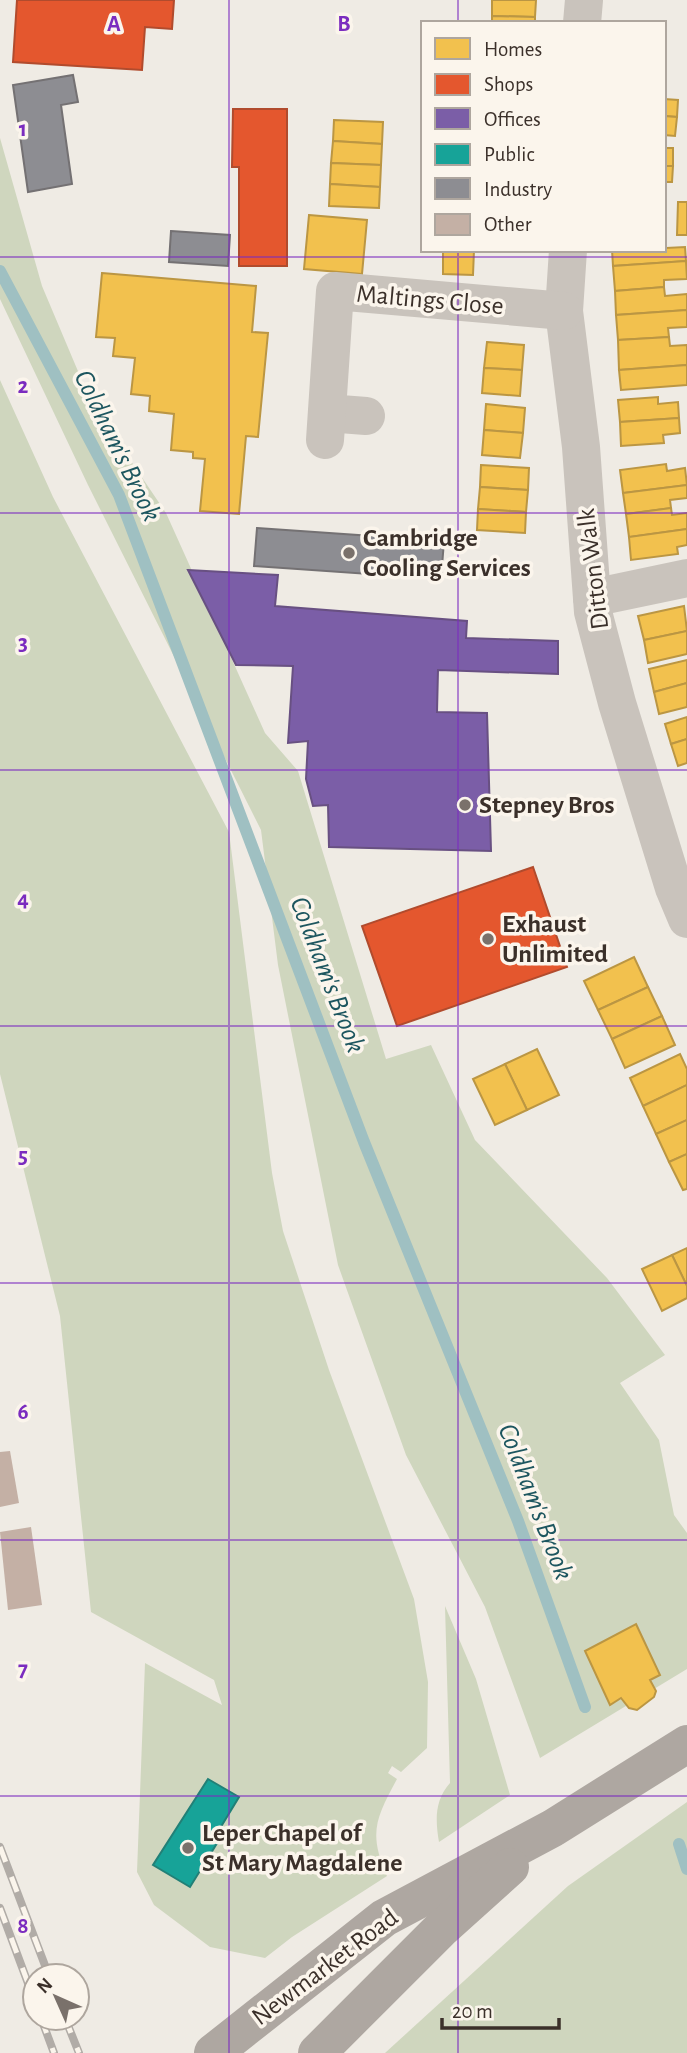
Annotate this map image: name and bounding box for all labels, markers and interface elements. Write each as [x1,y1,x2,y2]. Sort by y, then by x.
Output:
text: A [107,13,121,36]
text: B [337,13,351,36]
legend [421,21,666,252]
text: Homes [484,39,542,60]
text: Shops [484,74,533,95]
text: Offices [484,109,541,130]
text: 1 [19,118,27,141]
text: Public [484,144,534,165]
text: Industry [484,179,552,200]
text: Other [484,214,532,235]
street label: Maltings Close [355,281,505,319]
water label: Coldham's Brook [68,366,166,526]
text: 2 [18,375,29,398]
street label: Ditton Walk [573,507,613,631]
place label: Cambridge Cooling Services [363,525,531,581]
marker: Cambridge Cooling Services [341,545,357,561]
text: 3 [18,632,28,655]
place label: Stepney Bros [479,792,615,818]
marker: Stepney Bros [457,797,473,813]
text: 4 [17,888,29,911]
water label: Coldham's Brook [284,893,370,1057]
place label: Exhaust Unlimited [502,911,608,967]
marker: Exhaust Unlimited [480,931,496,947]
text: 5 [18,1145,28,1168]
text: 6 [17,1401,29,1424]
water label: Coldham's Brook [492,1420,578,1584]
text: 7 [18,1658,28,1681]
place label: Leper Chapel of St Mary Magdalene [202,1820,402,1876]
marker: Leper Chapel of St Mary Magdalene [180,1840,196,1856]
street label: Newmarket Road [247,1904,403,2030]
text: 8 [17,1915,29,1938]
north arrow [21,1962,91,2032]
text: N [34,1975,56,1997]
scale bar [442,1986,559,2030]
text: 20 m [452,2001,493,2022]

